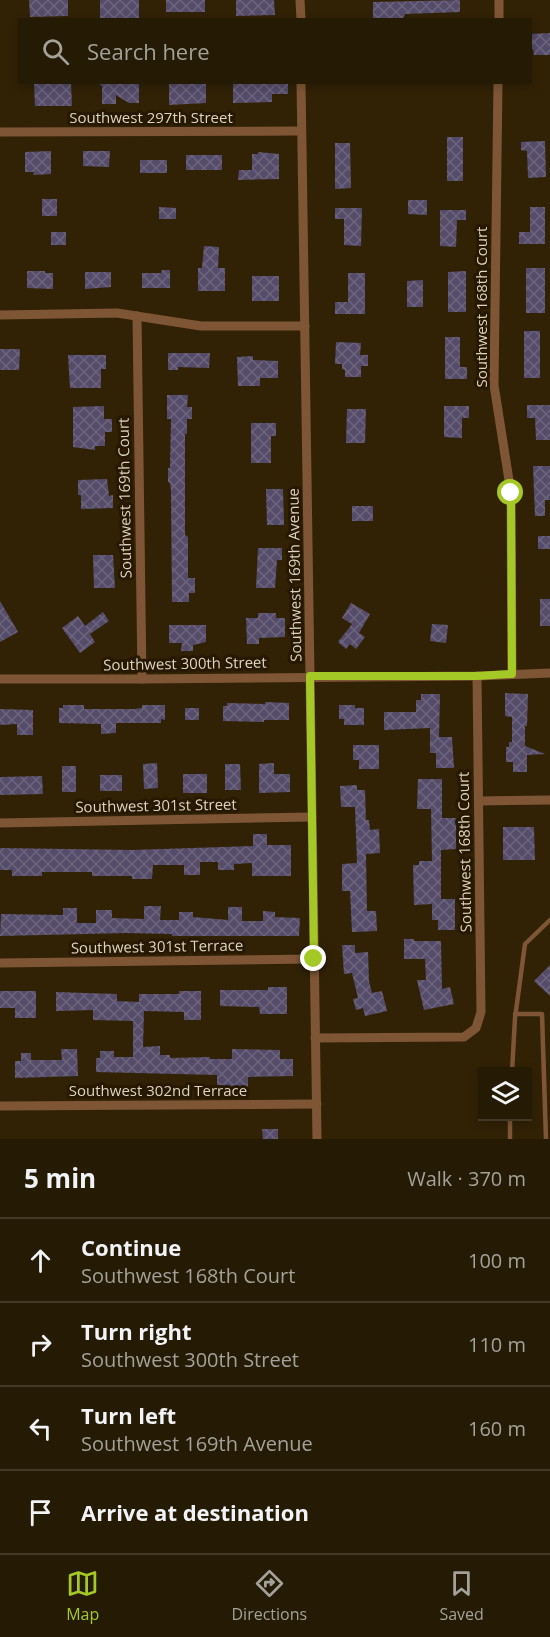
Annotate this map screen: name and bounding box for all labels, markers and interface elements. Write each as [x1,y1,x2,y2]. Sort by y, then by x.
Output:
search box [18,18,532,84]
icon: search [39,35,72,68]
text: Search here [87,36,210,66]
street label: Southwest 297th Street [69,107,233,127]
street label: Southwest 168th Court [471,227,491,387]
street label: Southwest 169th Court [113,417,135,579]
route start [497,479,523,505]
street label: Southwest 169th Avenue [282,488,306,662]
street label: Southwest 300th Street [103,652,267,674]
street label: Southwest 168th Court [453,771,475,933]
street label: Southwest 301st Street [75,794,237,816]
street label: Southwest 301st Terrace [71,934,243,958]
route end [300,945,326,971]
map controls [478,1067,532,1121]
button: layers [478,1067,532,1121]
street label: Southwest 302nd Terrace [69,1080,247,1100]
text: 5 min [24,1160,96,1196]
text: Walk · 370 m [407,1165,526,1192]
text: Continue [81,1232,181,1262]
icon: ahead [24,1244,57,1277]
text: 100 m [468,1247,526,1274]
text: Southwest 168th Court [81,1262,295,1289]
text: Turn right [81,1316,192,1346]
icon: right [24,1328,57,1361]
text: 110 m [468,1331,526,1358]
text: Southwest 300th Street [81,1346,299,1373]
text: Turn left [81,1400,176,1430]
icon: left [24,1412,57,1445]
text: 160 m [468,1415,526,1442]
text: Southwest 169th Avenue [81,1430,313,1457]
icon: arrive [24,1496,57,1529]
text: Arrive at destination [81,1497,309,1527]
tab: Map [66,1567,99,1625]
tab: Directions [232,1567,307,1625]
tab: Saved [439,1567,484,1625]

